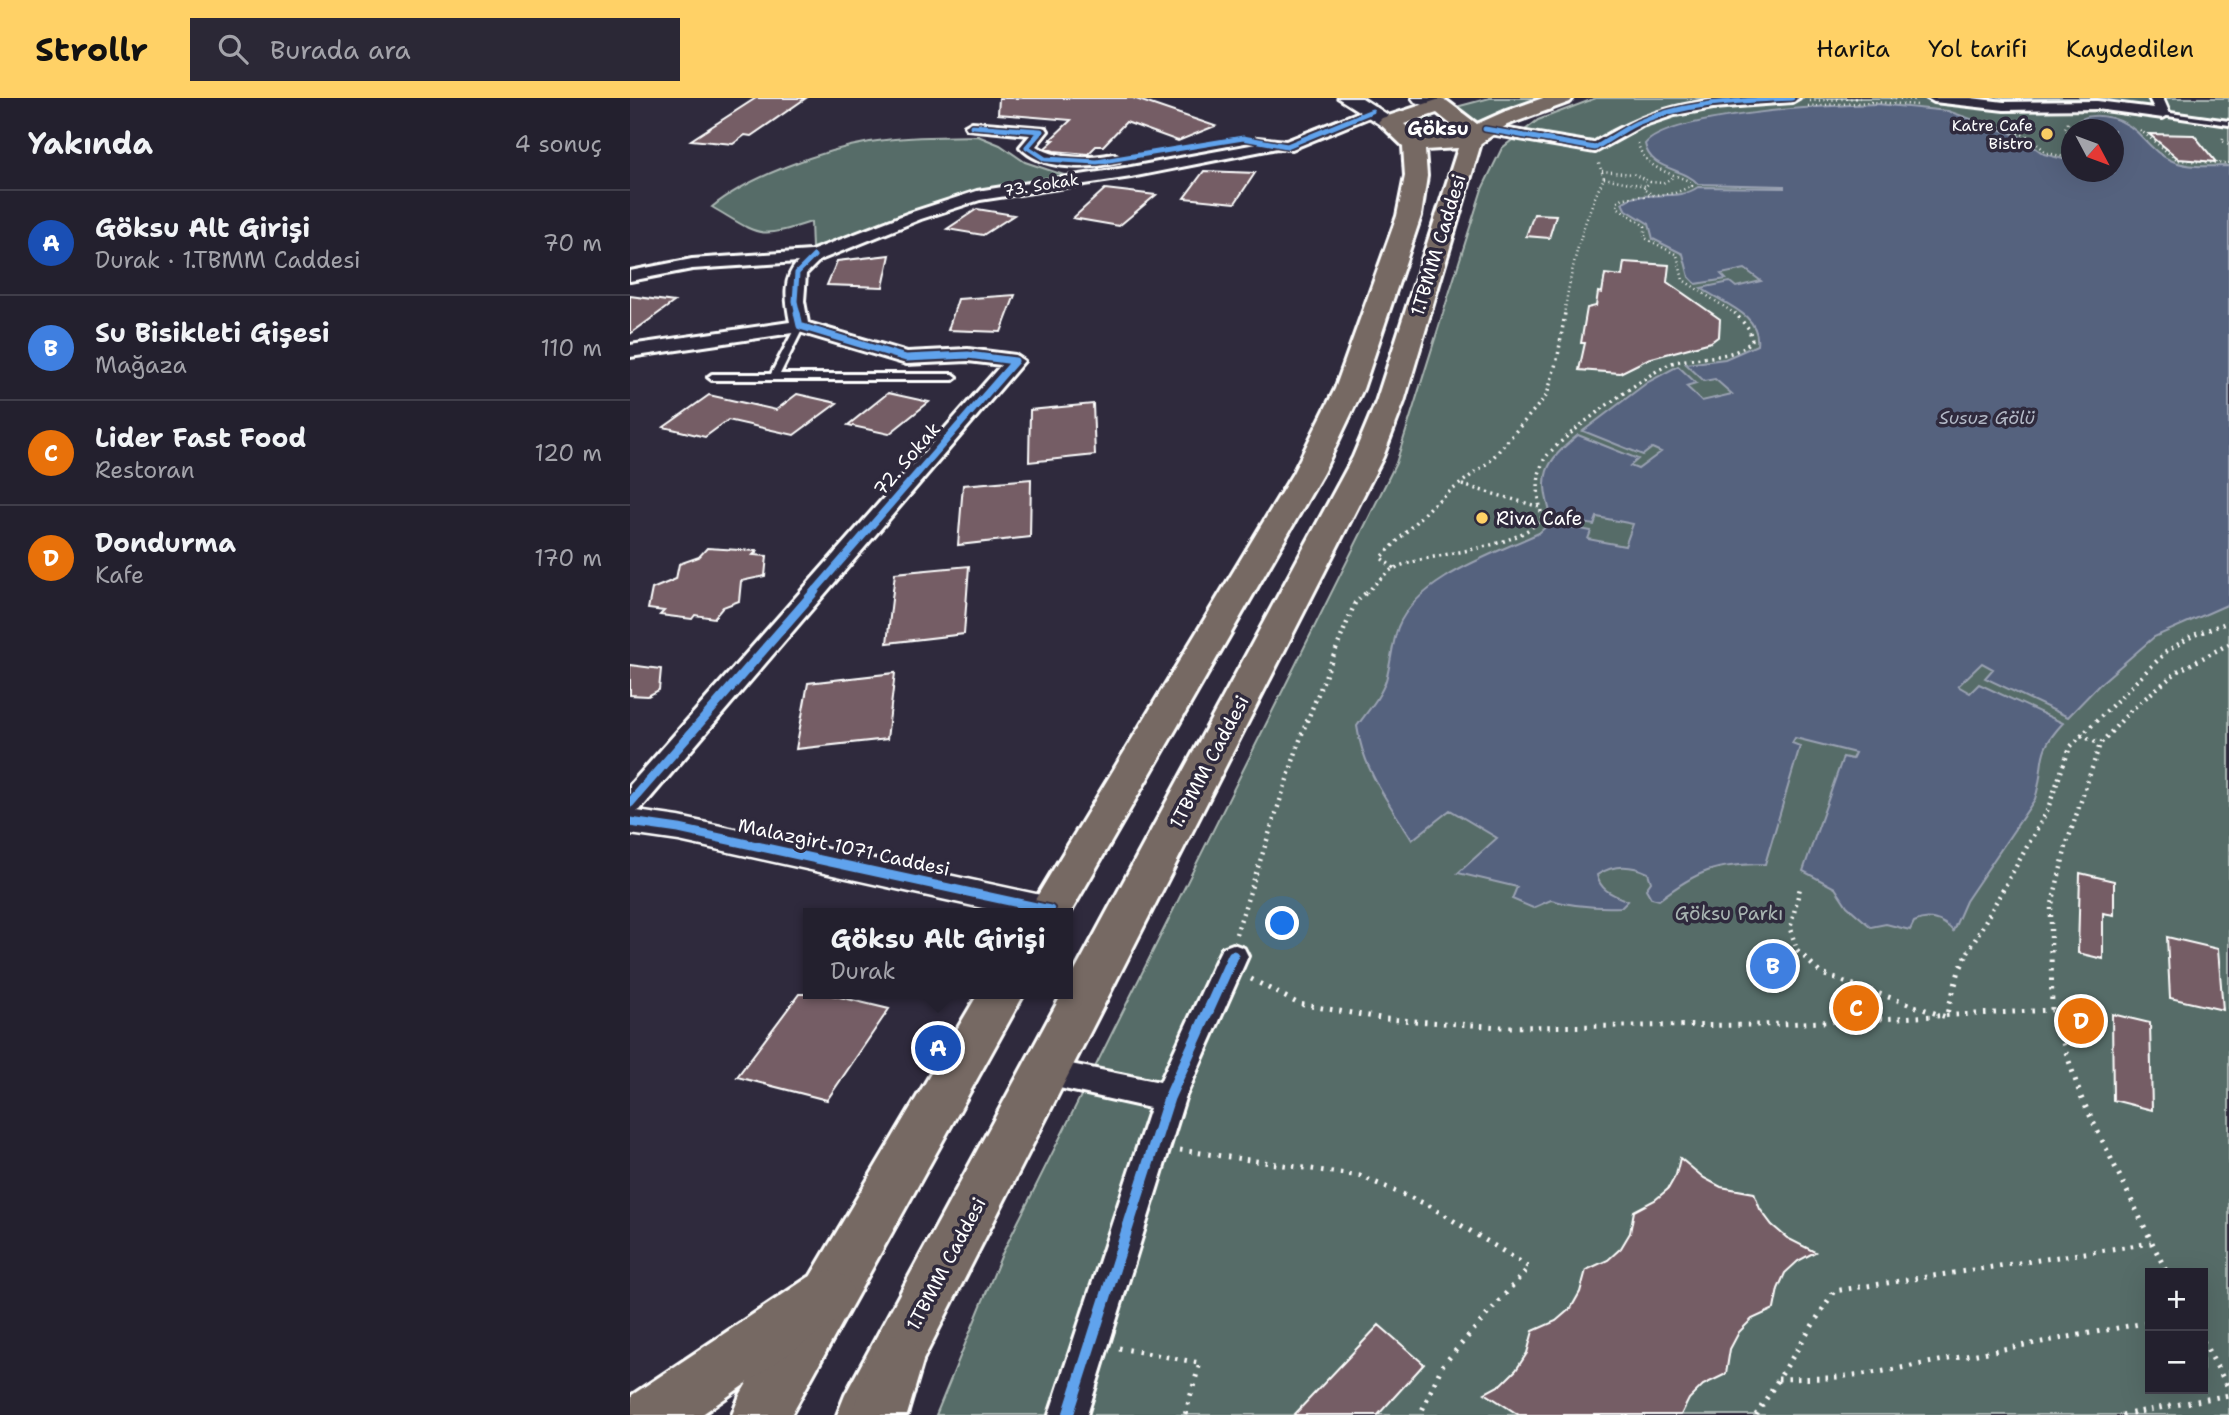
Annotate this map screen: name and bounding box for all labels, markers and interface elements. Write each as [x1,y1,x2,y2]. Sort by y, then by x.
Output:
search box [190,18,680,81]
text: Strollr [35,27,148,72]
icon: search [214,30,252,68]
text: Burada ara [270,32,411,67]
text: Harita [1816,33,1890,65]
text: Yol tarifi [1928,33,2028,65]
text: Kaydedilen [2066,33,2194,65]
place label: Katre Cafe Bistro [1952,115,2033,154]
district label: Göksu [1407,116,1469,141]
north arrow [2061,119,2124,182]
text: Yakında [28,123,153,164]
marker: Katre Cafe Bistro [2039,126,2055,142]
text: 4 sonuç [515,129,602,159]
street label: 73. Sokak [1002,169,1080,201]
street label: 1.TBMM Caddesi [1405,171,1471,319]
text: Göksu Alt Girişi [95,210,310,245]
text: A [42,228,60,258]
text: 70 m [543,228,602,258]
text: Durak · 1.TBMM Caddesi [95,245,361,275]
text: Su Bisikleti Gişesi [95,315,330,350]
text: B [44,333,58,363]
text: 110 m [540,333,602,363]
text: Mağaza [95,350,187,380]
water label: Susuz Gölü [1939,406,2036,430]
street label: 72. Sokak [868,417,946,501]
text: Lider Fast Food [95,420,306,455]
text: C [44,438,58,468]
text: 120 m [534,438,602,468]
text: Restoran [95,455,195,485]
place label: Riva Cafe [1496,506,1582,531]
marker: Riva Cafe [1474,510,1490,526]
text: Dondurma [95,525,236,560]
text: D [43,543,59,573]
text: 170 m [534,543,602,573]
text: Kafe [95,560,144,590]
street label: 1.TBMM Caddesi [1163,691,1255,833]
street label: Malazgirt 1071 Caddesi [736,812,952,882]
park label: Göksu Parkı [1675,901,1783,926]
your location [1265,906,1299,940]
popup [803,908,1073,999]
text: Göksu Alt Girişi [830,921,1046,956]
pin: B [1750,940,1796,992]
text: Durak [830,956,896,986]
pin: C [1833,982,1879,1034]
pin: D [2058,995,2104,1047]
pin: A [915,1022,961,1074]
street label: 1.TBMM Caddesi [900,1193,992,1335]
map controls [2145,1268,2208,1394]
button: + [2145,1268,2208,1331]
button: − [2145,1331,2208,1394]

